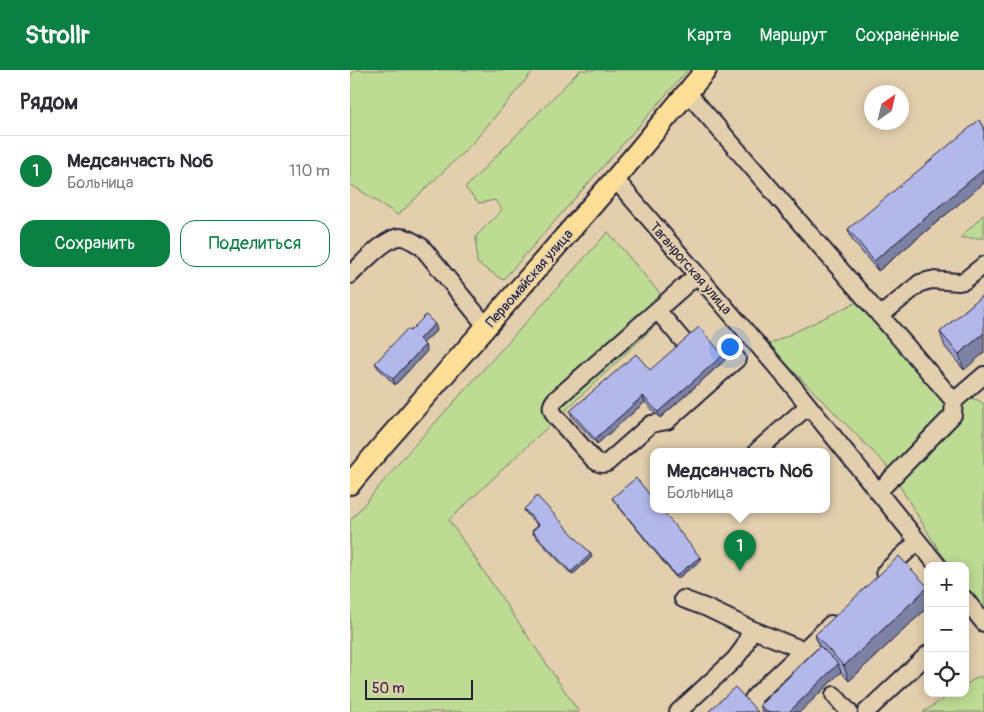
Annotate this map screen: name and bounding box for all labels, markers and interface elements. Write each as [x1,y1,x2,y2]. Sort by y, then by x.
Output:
text: Strollr [25,21,90,50]
text: Карта [687,24,731,47]
text: Маршрут [759,24,827,47]
text: Сохранённые [855,24,959,47]
north arrow [864,85,909,130]
text: Рядом [20,89,78,116]
text: Медсанчасть №6 [67,149,214,173]
text: 1 [33,161,39,181]
text: 110 m [289,161,330,181]
text: Больница [67,173,134,193]
street label: Таганрогская улица [646,219,735,318]
button: Сохранить [20,220,170,267]
button: Поделиться [180,220,330,267]
street label: Первомайская улица [482,226,577,331]
your location [717,334,743,360]
popup [650,448,830,513]
text: Медсанчасть №6 [667,459,813,483]
text: Больница [667,483,733,503]
pin: 1 [724,530,756,571]
map controls [924,562,969,697]
button: + [924,562,969,607]
button: − [924,607,969,652]
button: locate [924,652,969,697]
scale bar [365,677,472,700]
text: 50 m [372,680,405,697]

